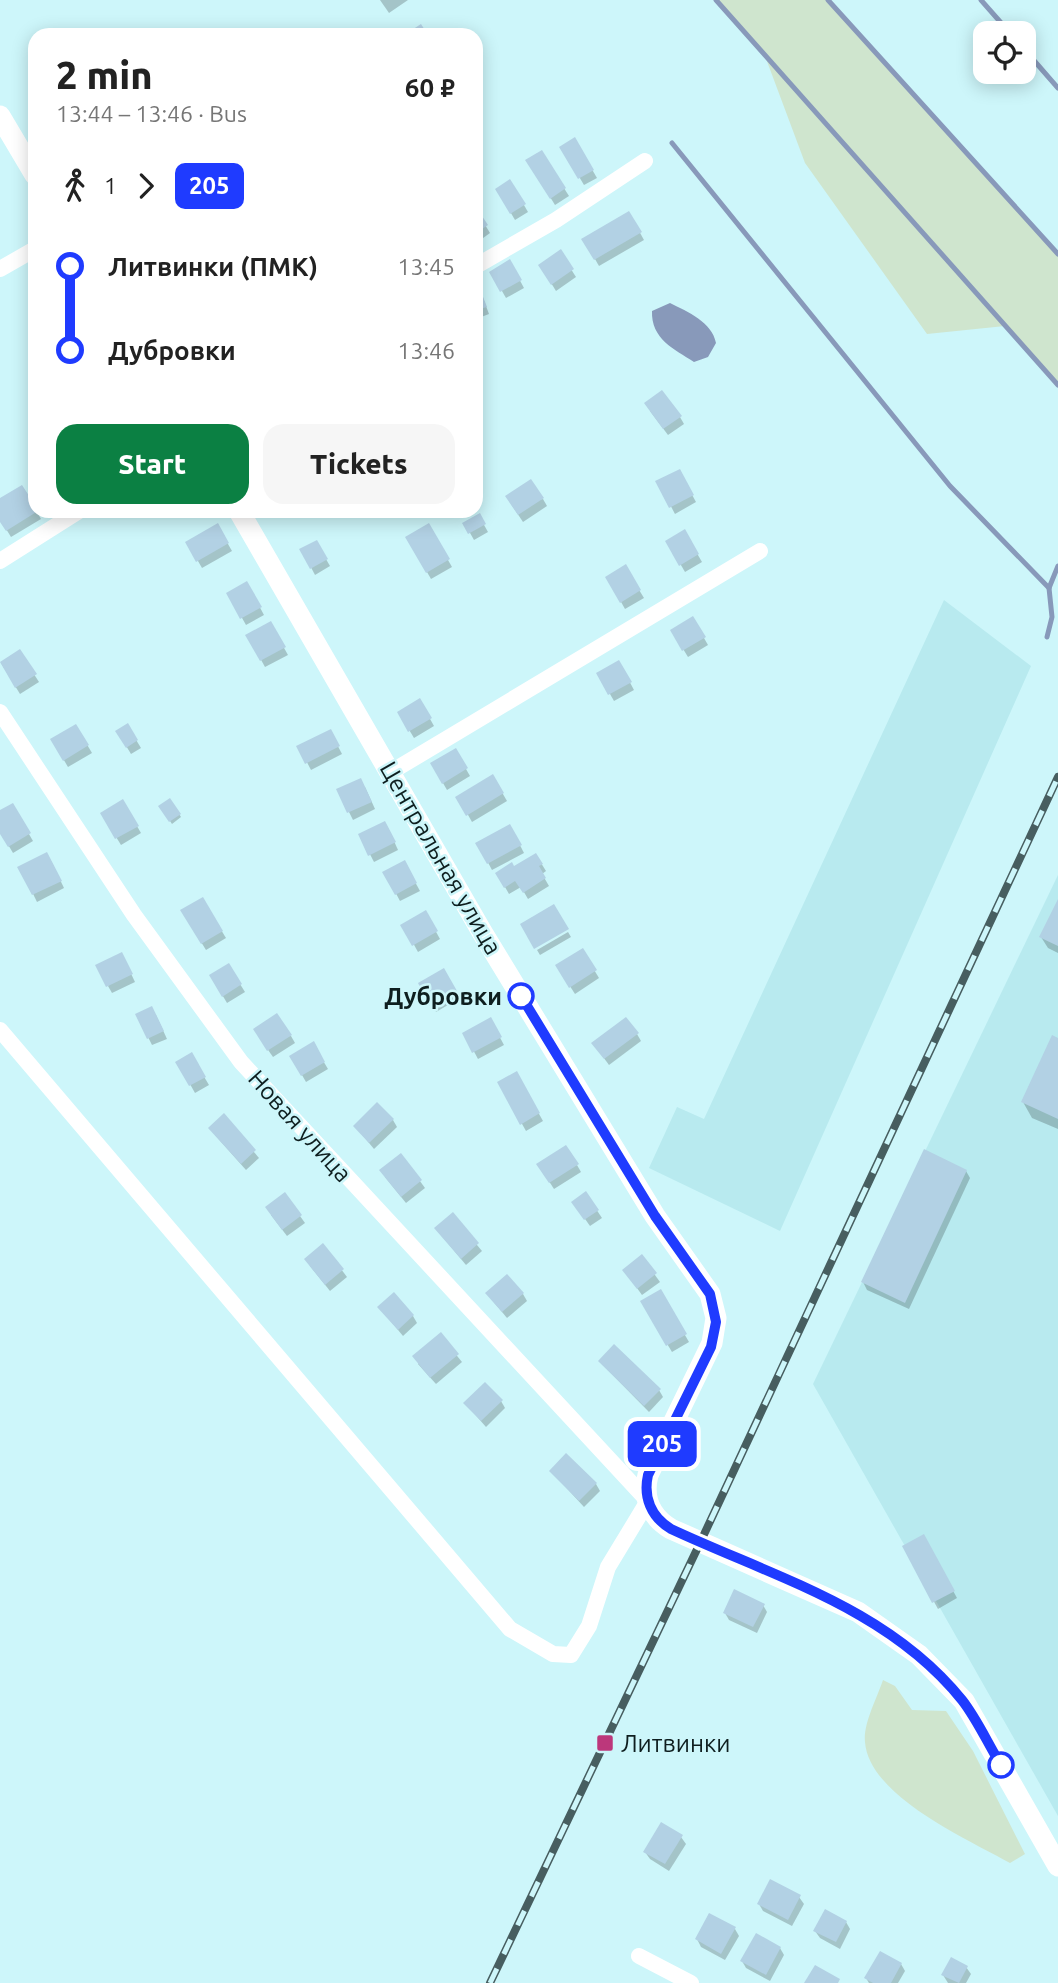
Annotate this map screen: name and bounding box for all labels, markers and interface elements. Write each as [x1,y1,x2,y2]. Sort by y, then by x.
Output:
map controls [973,21,1036,84]
button: locate [973,21,1036,84]
text: 2 min [56,54,153,96]
text: 60 ₽ [405,73,455,102]
text: 13:44 – 13:46 · Bus [56,101,247,126]
icon: walk [56,167,94,205]
icon: forward [127,167,165,205]
text: 205 [189,172,230,199]
text: 1 [104,173,117,198]
text: Литвинки (ПМК) [108,252,318,281]
text: 13:45 [397,254,455,279]
text: Дубровки [108,336,236,365]
text: 13:46 [397,338,455,363]
button: Start [56,424,249,504]
button: Tickets [263,424,455,504]
street label: Центральная улица [375,757,507,959]
place label: Дубровки [384,983,502,1010]
marker: Дубровки [508,983,534,1009]
street label: Новая улица [243,1065,357,1187]
line badge: 205 [622,1421,702,1467]
text: 205 [642,1430,682,1457]
place label: Литвинки [621,1730,731,1757]
marker: Литвинки [595,1733,615,1753]
unlabelled marker [988,1752,1014,1778]

